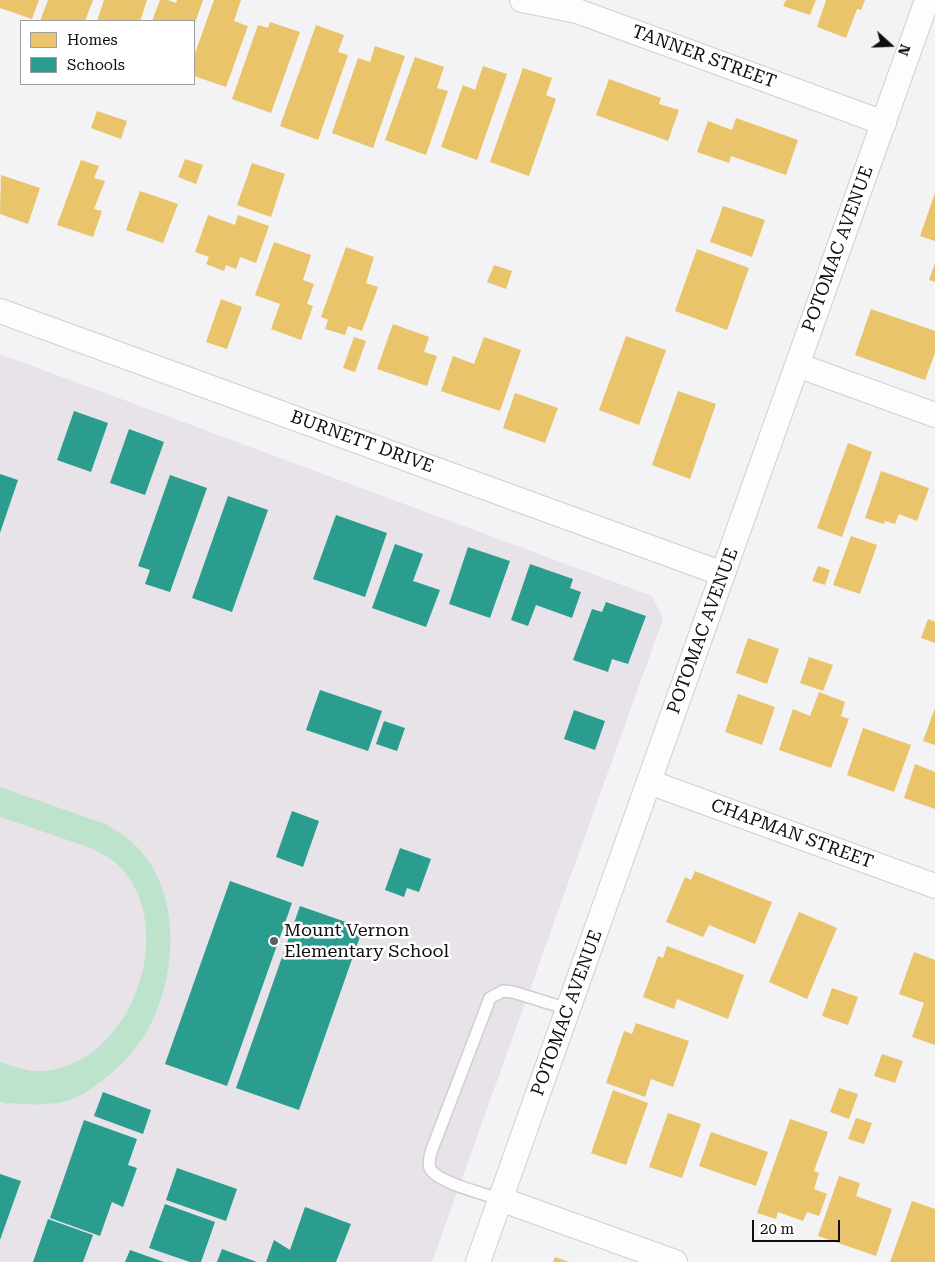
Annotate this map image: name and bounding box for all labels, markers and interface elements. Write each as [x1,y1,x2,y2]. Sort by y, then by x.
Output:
legend [20,20,195,85]
north arrow [865,20,915,70]
street label: TANNER STREET [629,21,779,93]
text: Homes [67,31,118,49]
text: N [895,42,913,58]
text: Schools [67,56,125,74]
street label: POTOMAC AVENUE [798,163,878,335]
street label: BURNETT DRIVE [287,406,437,478]
street label: POTOMAC AVENUE [663,545,743,717]
street label: CHAPMAN STREET [708,795,876,873]
place label: Mount Vernon Elementary School [284,920,449,962]
street label: POTOMAC AVENUE [527,927,607,1099]
marker: Mount Vernon Elementary School [268,935,280,947]
scale bar [755,1210,842,1242]
text: 20 m [760,1220,794,1238]

